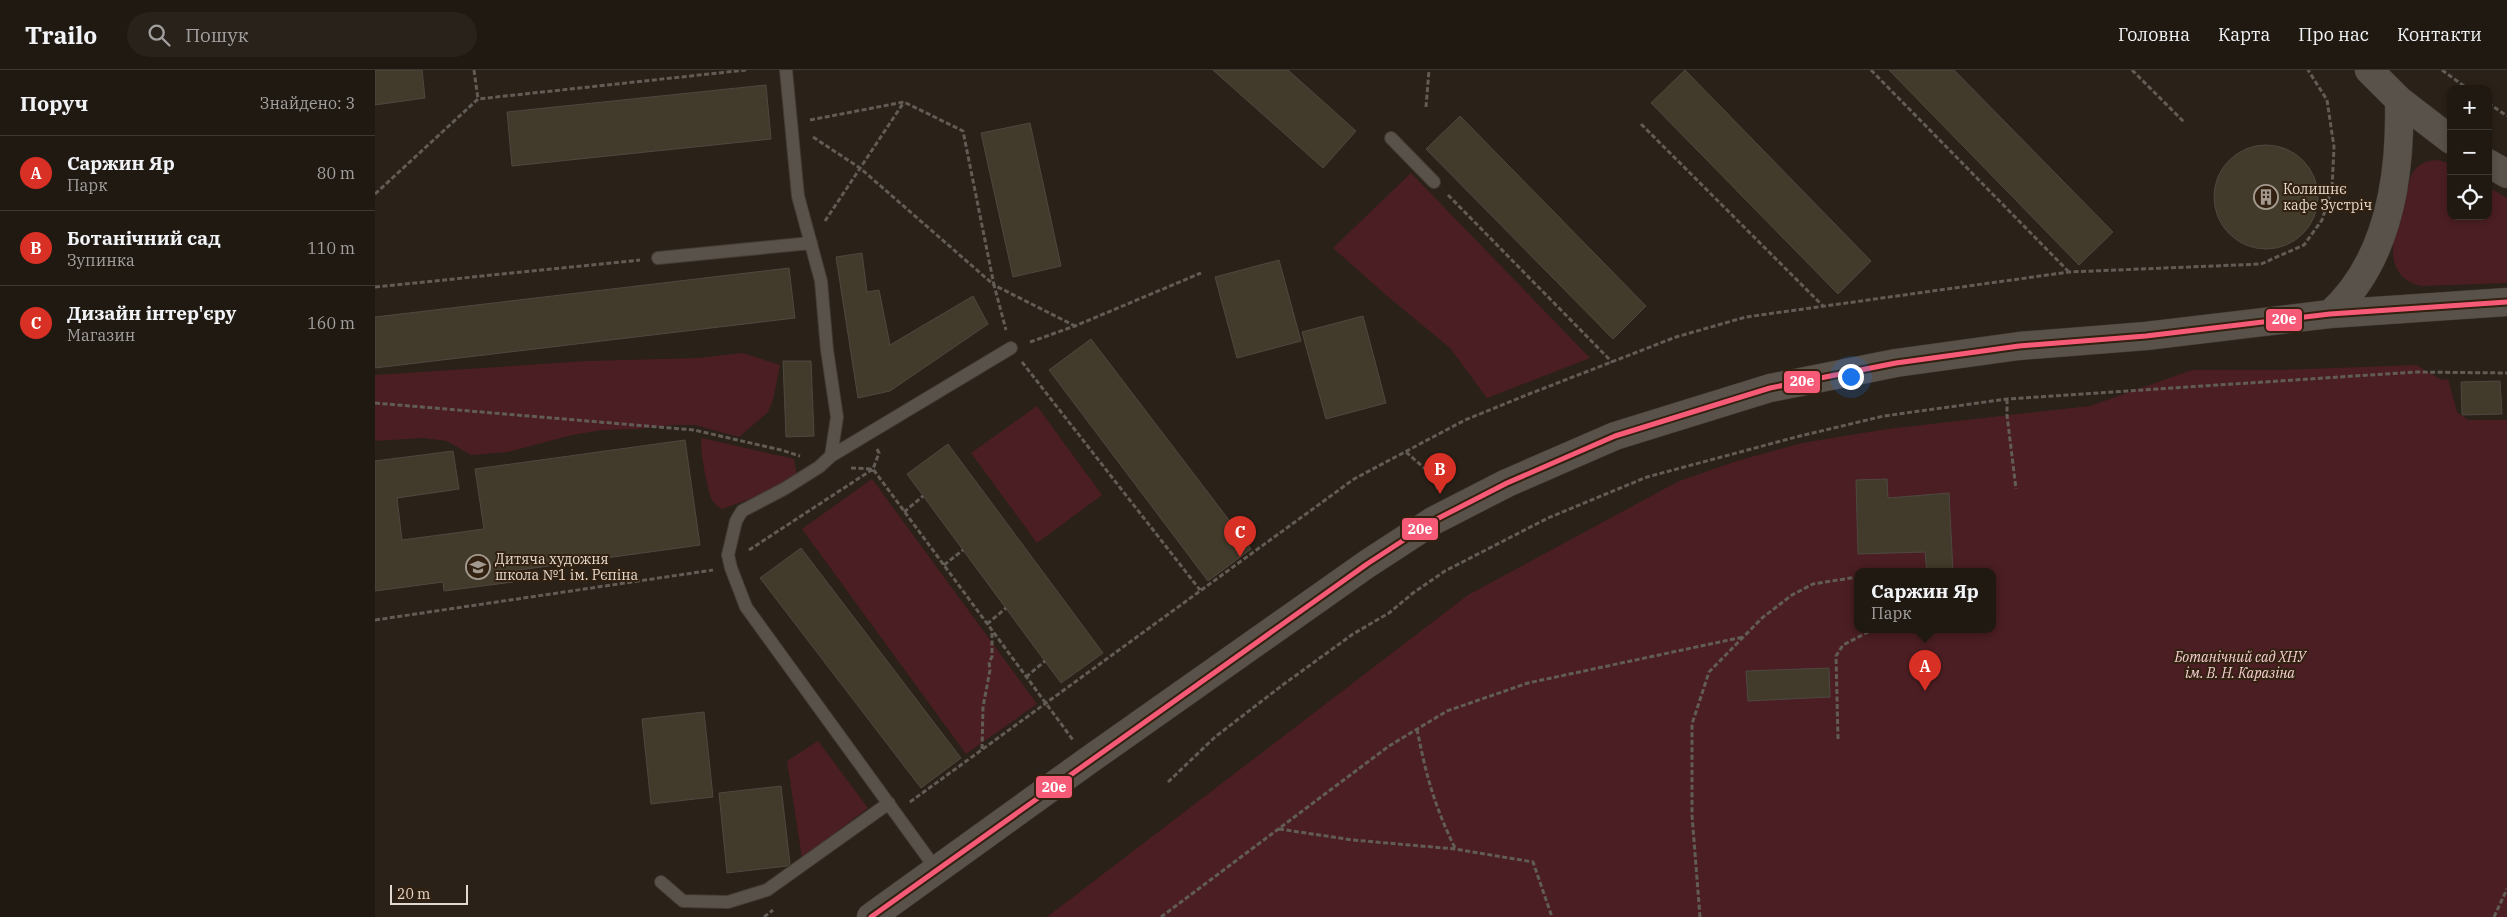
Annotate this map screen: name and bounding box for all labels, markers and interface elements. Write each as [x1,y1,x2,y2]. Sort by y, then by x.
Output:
search box [127,12,477,57]
text: Trailo [25,19,97,51]
icon: search [145,21,173,49]
text: Пошук [185,23,249,47]
text: Головна [2118,23,2190,46]
text: Карта [2218,23,2270,46]
text: Про нас [2298,23,2369,46]
text: Контакти [2397,23,2482,46]
map controls [2447,85,2492,220]
button: + [2447,85,2492,130]
text: Поруч [20,89,88,117]
text: Знайдено: 3 [260,93,355,113]
button: − [2447,130,2492,175]
text: Саржин Яр [67,151,175,175]
text: A [30,163,42,183]
text: 80 m [317,163,355,183]
text: Парк [67,175,107,195]
button: locate [2447,175,2492,220]
place label: Колишнє кафе Зустріч [2283,180,2372,214]
building icon: Колишнє кафе Зустріч [2253,184,2279,210]
text: Ботанічний сад [67,226,220,250]
text: B [30,238,42,258]
text: 110 m [307,238,355,258]
text: Зупинка [67,250,135,270]
text: Дизайн інтер'єру [67,301,236,325]
line badge: 20е [2265,308,2303,332]
text: 20е [2272,310,2296,328]
text: C [31,313,41,333]
text: 160 m [307,313,355,333]
text: Магазин [67,325,135,345]
your location [1838,364,1864,390]
line badge: 20е [1783,370,1821,394]
text: 20е [1790,372,1814,390]
pin: B [1424,453,1456,494]
pin: C [1224,516,1256,557]
line badge: 20е [1401,517,1439,541]
text: 20е [1408,520,1432,538]
place label: Дитяча художня школа №1 ім. Рєпіна [495,550,638,584]
school or university icon: Дитяча художня школа №1 ім. Рєпіна [465,554,491,580]
popup [1854,568,1996,633]
text: Саржин Яр [1871,579,1979,603]
text: Парк [1871,603,1912,623]
park label: Ботанічний сад ХНУ ім. В. Н. Каразіна [2173,648,2307,682]
pin: A [1909,650,1941,691]
line badge: 20е [1035,775,1073,799]
text: 20е [1042,778,1066,796]
scale bar [390,882,467,905]
text: 20 m [397,885,430,903]

